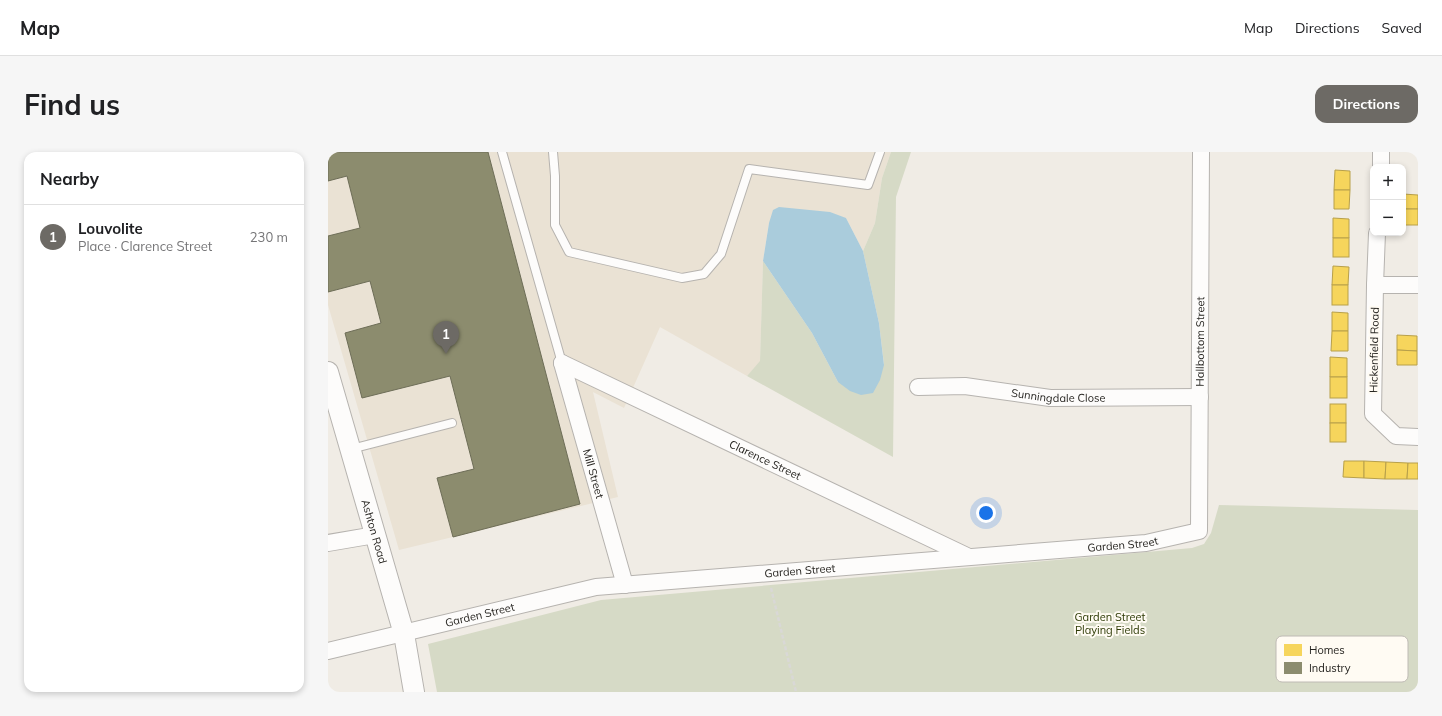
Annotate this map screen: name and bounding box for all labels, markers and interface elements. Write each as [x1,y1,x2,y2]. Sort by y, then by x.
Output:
text: Map [20,16,60,40]
text: Map [1244,19,1273,37]
text: Directions [1295,19,1360,37]
text: Saved [1382,19,1422,37]
button: Directions [1315,85,1418,123]
text: Find us [24,87,120,122]
map controls [1370,164,1406,236]
button: + [1370,164,1406,200]
text: Nearby [40,168,99,189]
button: − [1370,200,1406,236]
text: Louvolite [78,219,143,238]
text: 1 [49,229,57,245]
text: 230 m [250,229,288,245]
text: Place · Clarence Street [78,238,212,254]
street label: Hallbottom Street [1193,296,1207,387]
street label: Hickenfield Road [1366,307,1382,393]
pin: 1 [433,321,459,354]
street label: Sunningdale Close [1010,386,1105,405]
street label: Clarence Street [727,437,803,483]
street label: Mill Street [580,447,607,500]
street label: Ashton Road [358,498,390,565]
your location [976,503,996,523]
street label: Garden Street [1087,533,1160,555]
street label: Garden Street [764,561,836,581]
street label: Garden Street [444,600,516,630]
park label: Garden Street Playing Fields [1075,610,1146,637]
legend [1276,636,1408,682]
text: Homes [1309,643,1345,657]
text: Industry [1309,661,1351,675]

